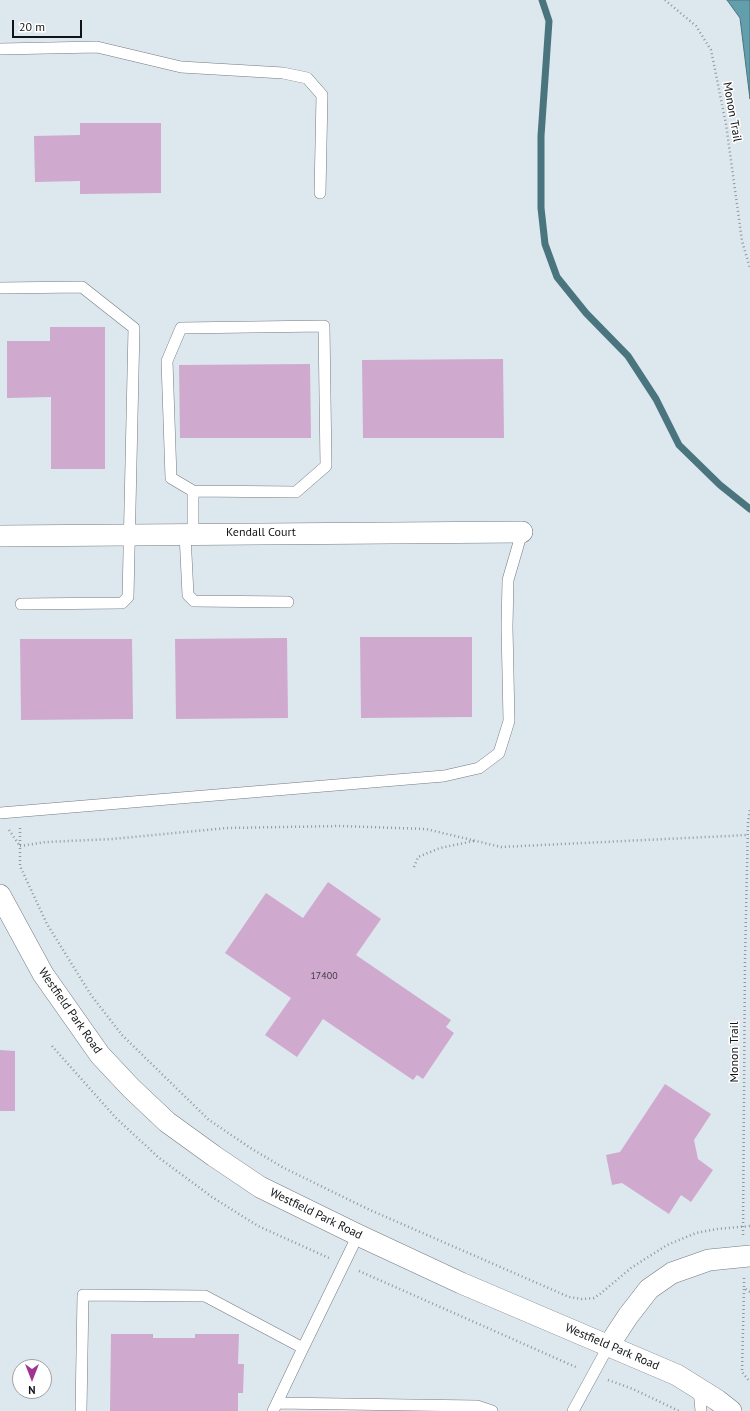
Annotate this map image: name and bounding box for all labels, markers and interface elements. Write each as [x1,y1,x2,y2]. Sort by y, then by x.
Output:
scale bar [14,12,84,38]
text: 20 m [19,19,45,34]
street label: Monon Trail [720,81,744,143]
street label: Kendall Court [226,526,296,540]
street label: Westfield Park Road [35,965,105,1057]
house number: 17400 [310,970,338,982]
street label: Monon Trail [728,1022,742,1082]
street label: Westfield Park Road [267,1185,365,1243]
street label: Westfield Park Road [563,1321,661,1373]
north arrow [12,1359,52,1399]
text: N [28,1383,36,1397]

